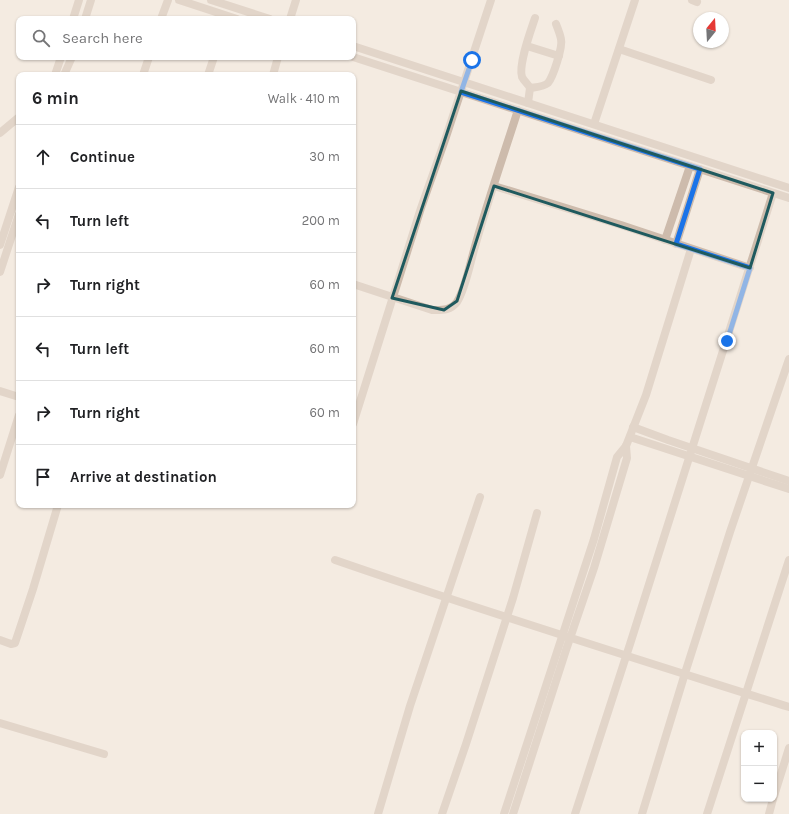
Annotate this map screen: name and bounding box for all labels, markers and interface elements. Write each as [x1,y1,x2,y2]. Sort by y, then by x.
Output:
north arrow [693,12,729,48]
search box [16,16,356,60]
icon: search [30,27,52,49]
text: Search here [62,29,143,47]
route start [463,51,481,69]
text: 6 min [32,88,79,108]
text: Walk · 410 m [268,91,340,106]
icon: ahead [32,146,54,168]
text: Continue [70,148,135,166]
text: 30 m [309,149,340,164]
icon: left [32,210,54,232]
text: Turn left [70,212,129,230]
text: 200 m [302,213,340,228]
icon: right [32,274,54,296]
text: Turn right [70,276,140,294]
text: 60 m [310,277,340,292]
route end [718,332,736,350]
icon: left [32,338,54,360]
text: Turn left [70,340,129,358]
text: 60 m [310,341,340,356]
icon: right [32,402,54,424]
text: Turn right [70,404,140,422]
text: 60 m [310,405,340,420]
icon: arrive [32,466,54,488]
text: Arrive at destination [70,468,217,486]
map controls [741,730,777,802]
button: + [741,730,777,766]
button: − [741,766,777,802]

